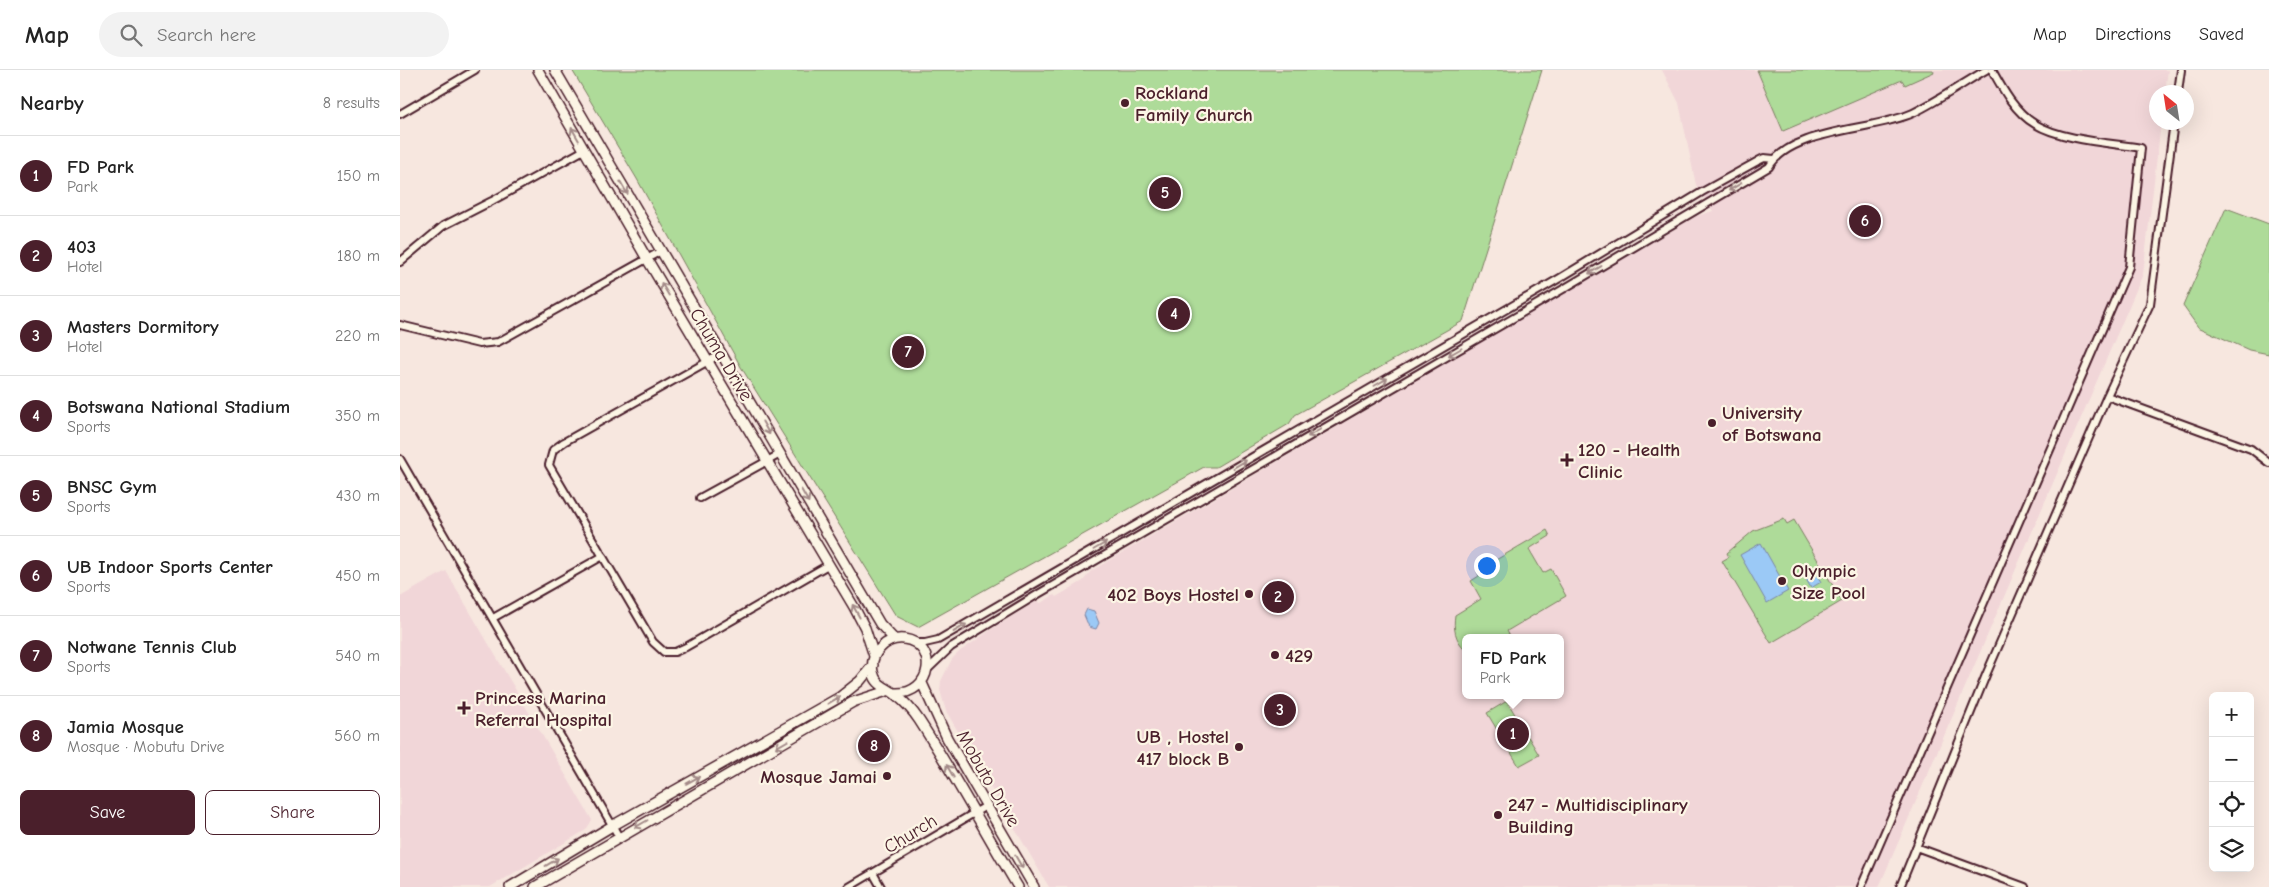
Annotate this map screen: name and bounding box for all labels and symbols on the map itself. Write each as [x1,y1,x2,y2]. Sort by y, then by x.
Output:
place label: Rockland Family Church [1135,82,1253,126]
north arrow [2149,85,2194,130]
marker: Rockland Family Church [1119,97,1131,109]
one-way arrow [569,127,579,141]
pin: 5 [1149,174,1181,212]
one-way arrow [619,180,629,194]
one-way arrow [1728,183,1742,193]
pin: 6 [1849,202,1881,240]
one-way arrow [1589,266,1603,276]
one-way arrow [660,283,670,297]
pin: 4 [1158,295,1190,333]
street label: Chuma Drive [685,304,757,405]
pin: 7 [892,333,924,371]
one-way arrow [1448,347,1462,357]
one-way arrow [1373,377,1387,387]
place label: University of Botswana [1722,402,1822,446]
marker: University of Botswana [1706,417,1718,429]
one-way arrow [761,421,771,435]
one-way arrow [1308,429,1322,439]
place label: 120 - Health Clinic [1578,439,1680,483]
marker: 120 - Health Clinic [1560,453,1574,467]
one-way arrow [1233,459,1247,469]
one-way arrow [800,489,810,503]
one-way arrow [1093,541,1107,551]
your location [1474,553,1500,579]
place label: Olympic Size Pool [1792,560,1866,604]
marker: Olympic Size Pool [1776,575,1788,587]
pin: 2 [1262,578,1294,616]
place label: 402 Boys Hostel [1107,584,1239,606]
marker: 402 Boys Hostel [1243,588,1255,600]
one-way arrow [851,604,861,619]
one-way arrow [952,622,966,632]
place label: 429 [1285,645,1313,667]
marker: 429 [1269,649,1281,661]
place label: Princess Marina Referral Hospital [475,687,612,731]
pin: 3 [1264,691,1296,729]
one-way arrow [827,695,841,705]
marker: Princess Marina Referral Hospital [457,701,471,715]
pin: 1 [1497,715,1529,753]
street label: Mobuto Drive [952,726,1025,831]
place label: UB , Hostel 417 block B [1136,726,1229,770]
pin: 8 [858,727,890,765]
one-way arrow [775,739,789,749]
marker: UB , Hostel 417 block B [1233,741,1245,753]
one-way arrow [944,764,954,778]
place label: Mosque Jamai [760,766,877,788]
marker: Mosque Jamai [881,770,893,782]
one-way arrow [685,775,699,785]
place label: 247 - Multidisciplinary Building [1508,794,1688,838]
marker: 247 - Multidisciplinary Building [1492,809,1504,821]
street label: Church [880,810,941,858]
one-way arrow [634,820,648,830]
one-way arrow [1014,854,1024,868]
one-way arrow [545,856,559,866]

